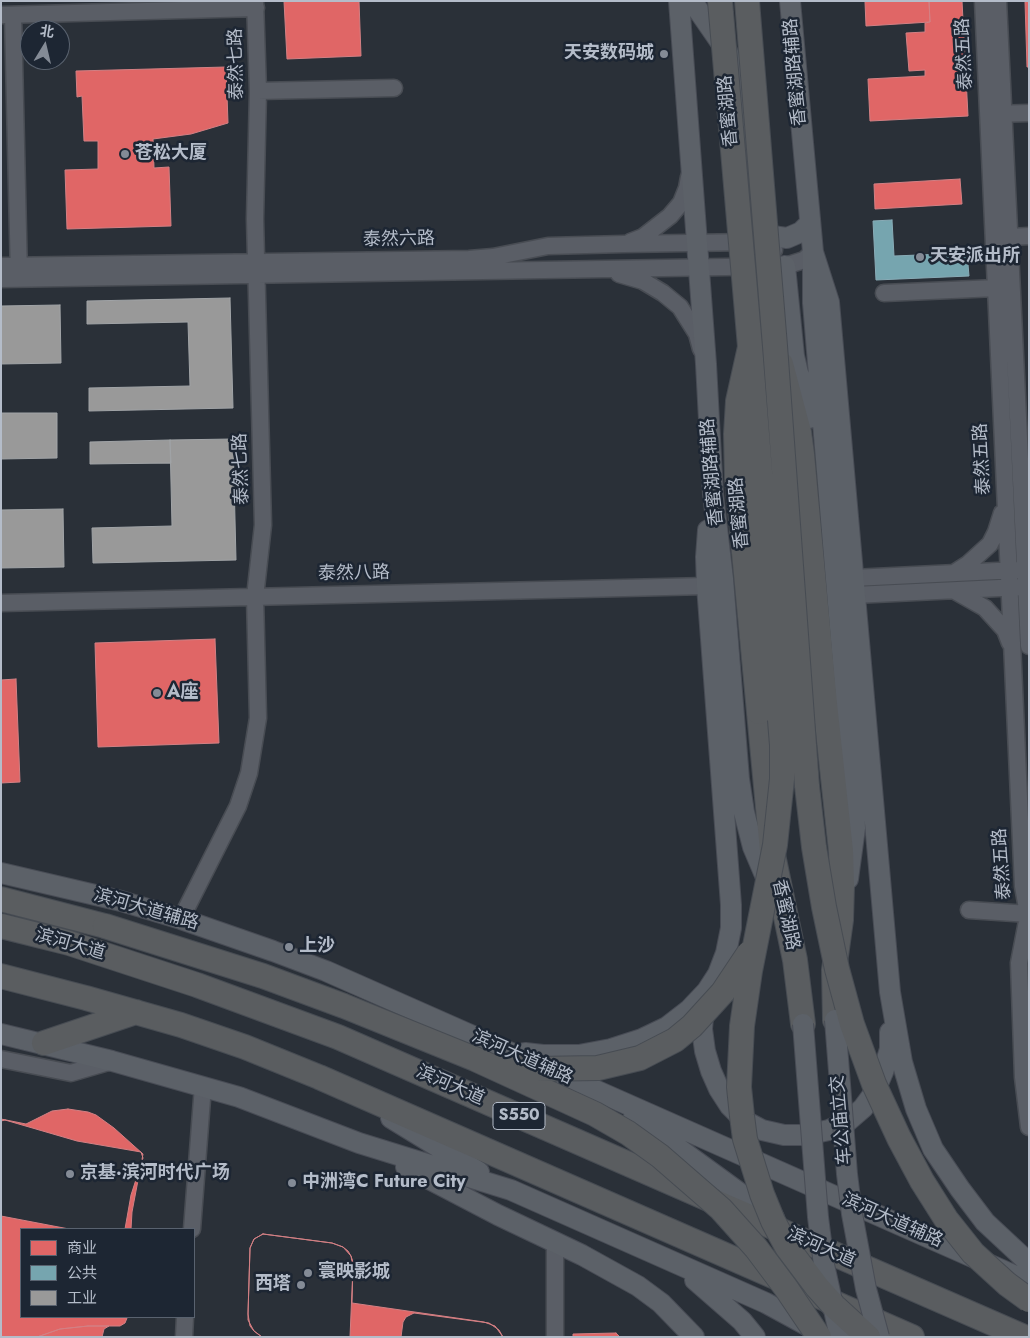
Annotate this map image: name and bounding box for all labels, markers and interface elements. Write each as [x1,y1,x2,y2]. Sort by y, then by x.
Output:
street label: 香蜜湖路辅路 [781,17,811,127]
street label: 泰然五路 [952,17,978,91]
north arrow [20,20,70,70]
text: 北 [39,20,56,42]
street label: 泰然七路 [226,28,248,100]
place label: 天安数码城 [564,43,654,65]
marker: 天安数码城 [658,48,670,60]
street label: 香蜜湖路 [715,74,743,148]
place label: 苍松大厦 [135,143,207,165]
marker: 苍松大厦 [119,148,131,160]
street label: 泰然六路 [363,229,435,251]
place label: 天安派出所 [930,246,1020,268]
marker: 天安派出所 [914,251,926,263]
street label: 香蜜湖路辅路 [698,417,728,527]
street label: 泰然五路 [970,422,996,496]
street label: 泰然七路 [230,433,254,505]
street label: 香蜜湖路 [726,476,754,550]
street label: 泰然八路 [318,563,390,585]
place label: A座 [167,682,198,704]
marker: A座 [151,687,163,699]
street label: 泰然五路 [990,827,1016,901]
street label: 香蜜湖路 [767,878,803,952]
street label: 滨河大道辅路 [91,885,201,935]
street label: 滨河大道 [32,925,108,965]
place label: 上沙 [299,936,335,958]
marker: 上沙 [283,941,295,953]
street label: 滨河大道辅路 [468,1026,576,1090]
street label: 滨河大道 [413,1061,487,1111]
street label: 车公庙立交 [827,1074,857,1166]
road number: S550 [493,1102,545,1130]
place label: 京基·滨河时代广场 [80,1163,230,1185]
marker: 京基·滨河时代广场 [64,1168,76,1180]
place label: 中洲湾C Future City [302,1172,466,1194]
marker: 中洲湾C Future City [286,1177,298,1189]
street label: 滨河大道辅路 [838,1189,946,1253]
street label: 滨河大道 [784,1223,858,1273]
legend [20,1228,195,1318]
text: 商业 [67,1237,97,1259]
text: 公共 [67,1262,97,1284]
place label: 寰映影城 [318,1262,390,1284]
marker: 寰映影城 [302,1267,314,1279]
place label: 西塔 [255,1274,291,1296]
marker: 西塔 [295,1279,307,1291]
text: 工业 [67,1287,97,1309]

